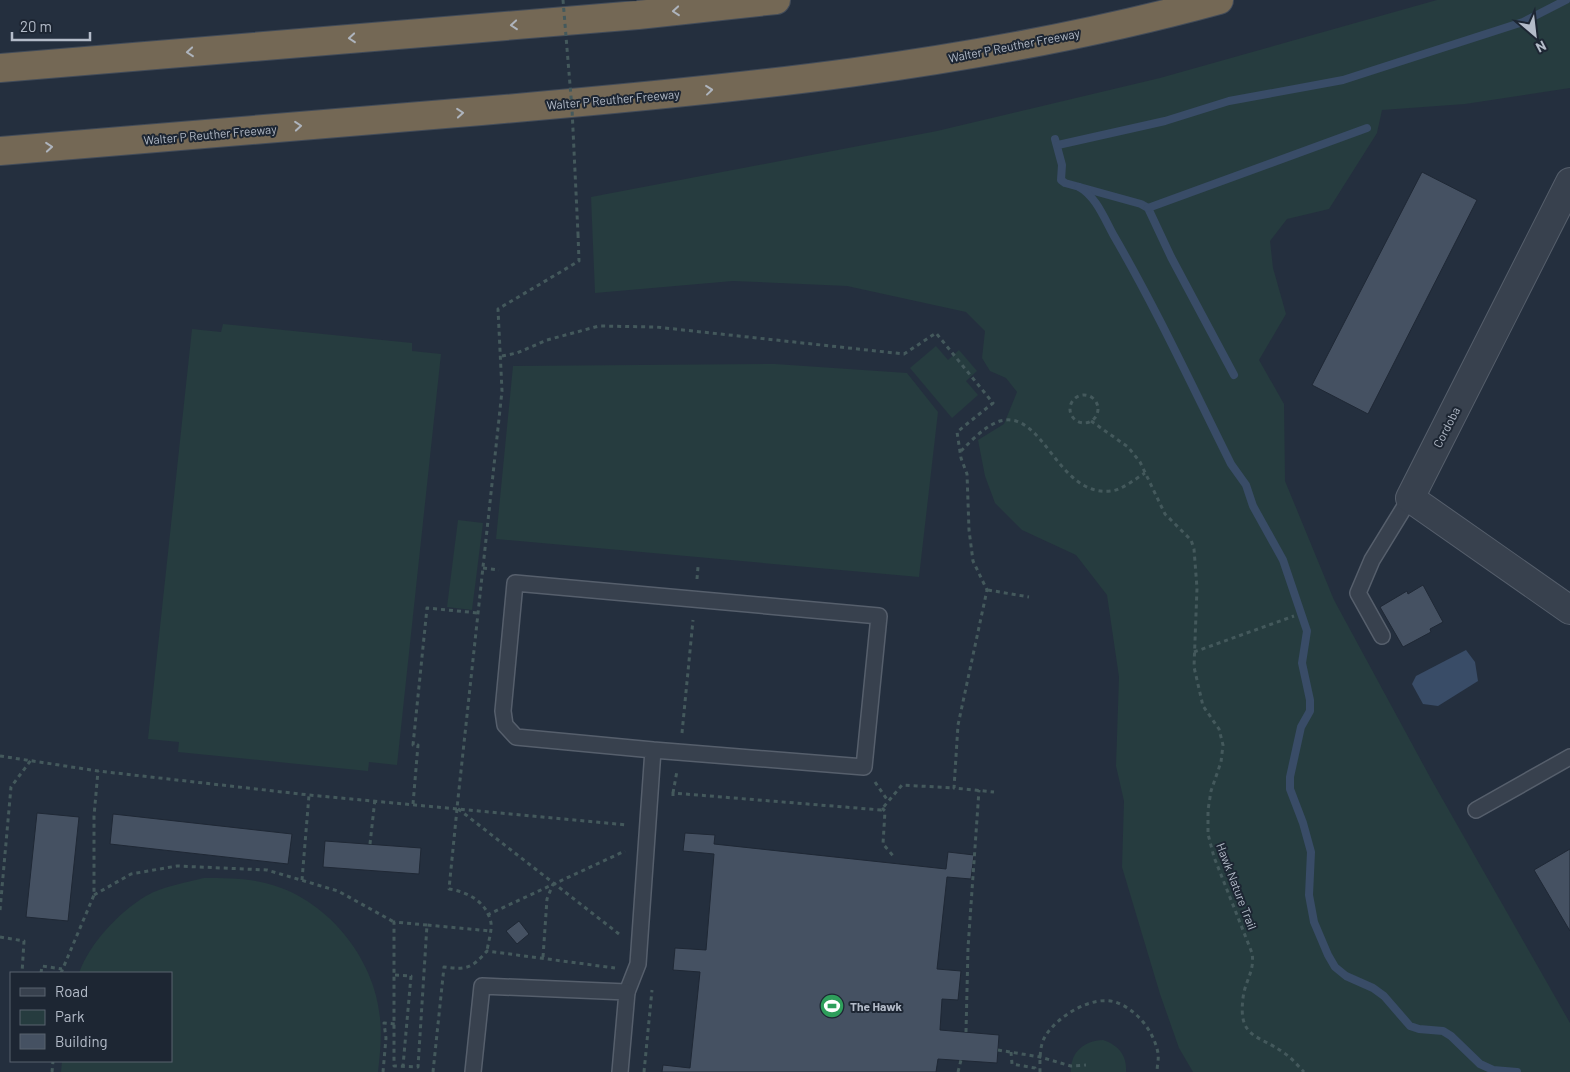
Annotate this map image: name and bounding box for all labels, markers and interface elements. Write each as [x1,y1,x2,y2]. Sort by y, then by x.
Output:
one-way arrow [671,5,679,16]
scale bar [12,10,90,42]
north arrow [1510,10,1560,60]
text: 20 m [20,17,52,35]
one-way arrow [509,19,517,30]
street label: Walter P Reuther Freeway [947,25,1081,65]
one-way arrow [347,33,355,44]
text: N [1533,37,1549,57]
one-way arrow [185,46,193,57]
one-way arrow [705,85,713,96]
street label: Walter P Reuther Freeway [546,86,681,112]
one-way arrow [456,107,464,118]
street label: Walter P Reuther Freeway [143,121,278,147]
one-way arrow [294,121,302,132]
one-way arrow [45,142,53,153]
street label: Cordoba [1430,404,1462,450]
street label: Hawk Nature Trail [1214,841,1260,931]
legend [10,972,172,1062]
text: Road [55,982,88,1000]
sports icon: The Hawk [819,993,845,1019]
place label: The Hawk [850,999,903,1013]
text: Park [55,1007,85,1025]
text: Building [55,1032,108,1050]

